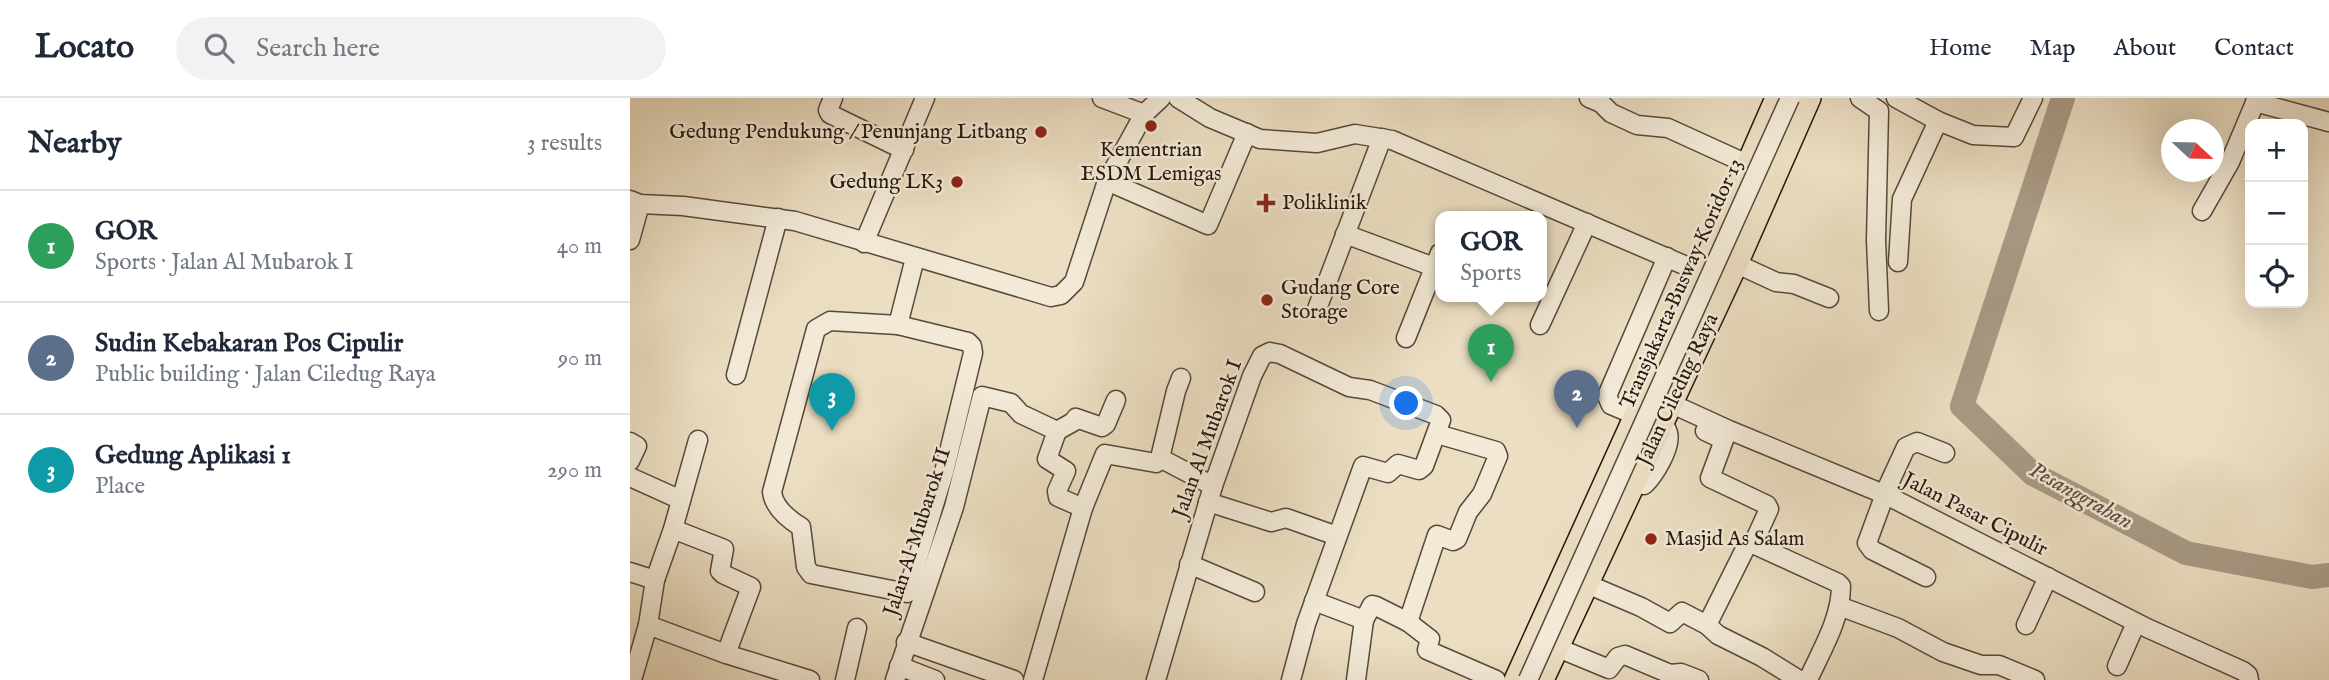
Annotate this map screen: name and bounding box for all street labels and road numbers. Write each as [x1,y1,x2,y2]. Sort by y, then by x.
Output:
street label: Transjakarta Busway Koridor 13 [1614,154,1750,414]
street label: Jalan Ciledug Raya [1630,308,1726,473]
street label: Jalan Al Mubarok I [1166,356,1249,524]
street label: Jalan Al Mubarok II [877,444,958,622]
street label: Jalan Pasar Cipulir [1896,466,2052,563]

